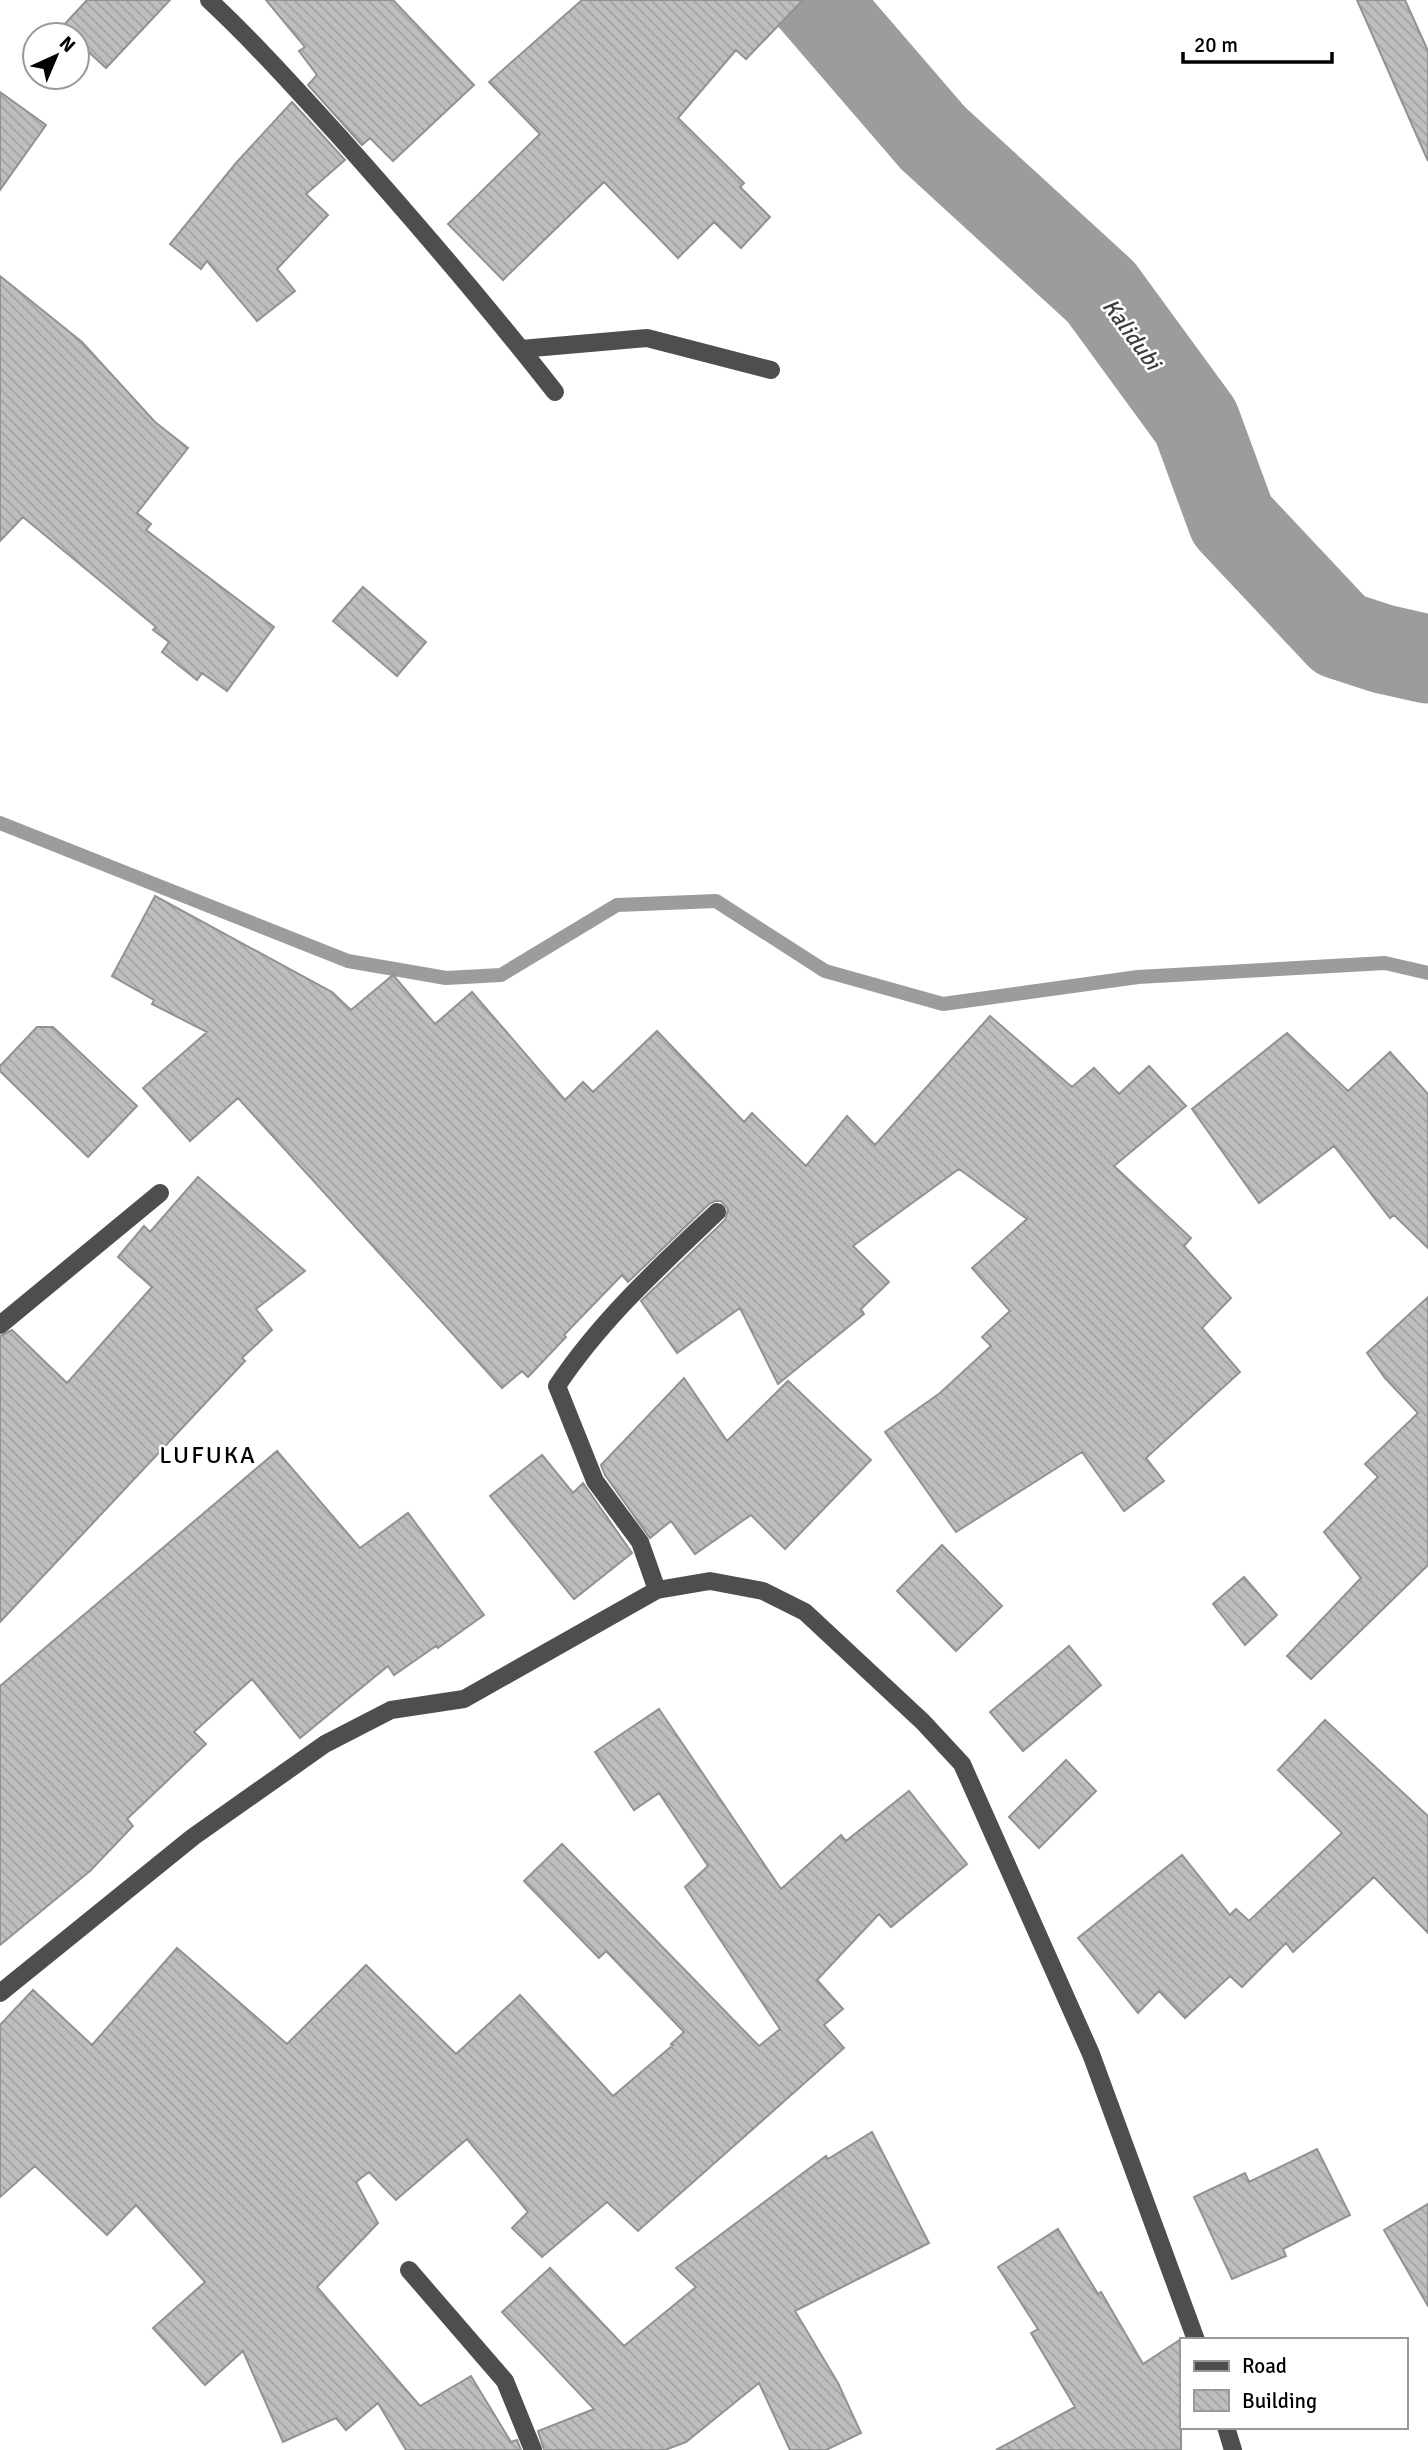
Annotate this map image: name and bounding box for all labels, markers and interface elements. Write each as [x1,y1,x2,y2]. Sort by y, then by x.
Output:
north arrow [21,21,91,91]
scale bar [1183,21,1332,65]
text: N [54,31,80,58]
text: 20 m [1194,32,1238,58]
water label: Kalidubi [1096,293,1169,378]
district label: LUFUKA [159,1440,257,1470]
legend [1180,2338,1407,2429]
text: Road [1242,2353,1287,2379]
text: Building [1242,2388,1317,2414]

